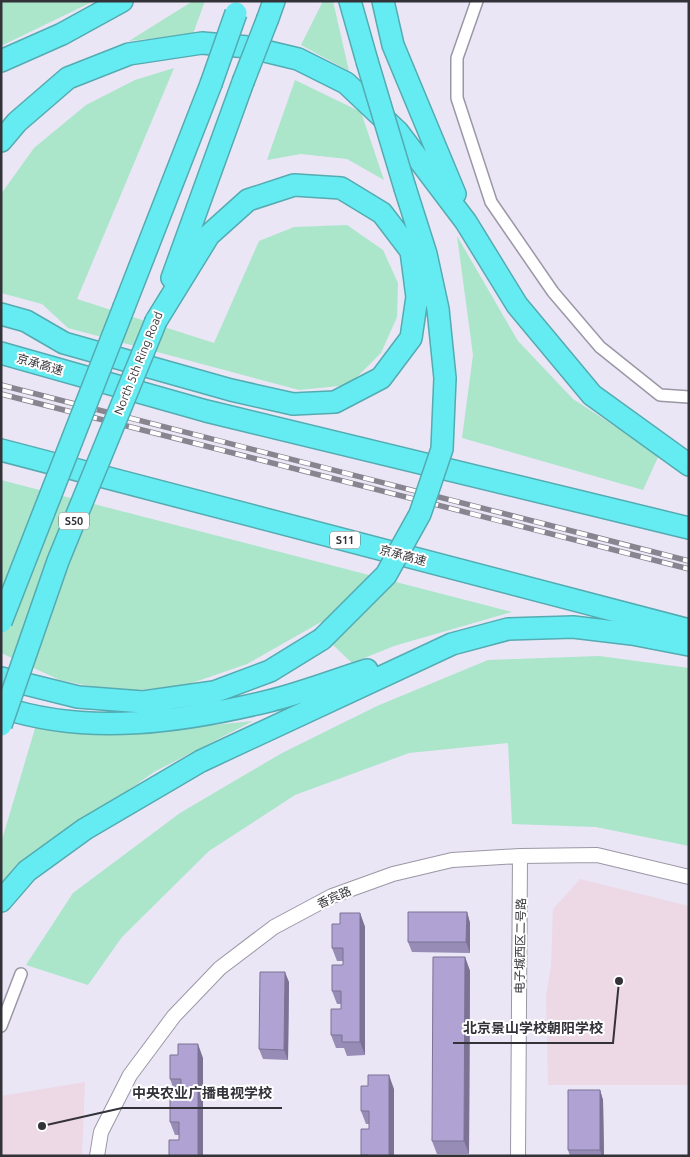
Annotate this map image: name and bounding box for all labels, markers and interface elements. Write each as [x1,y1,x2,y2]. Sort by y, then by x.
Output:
street label: North 5th Ring Road [111,310,165,416]
street label: 京承高速 [15,351,65,377]
road number: S50 [59,512,89,530]
road number: S11 [330,532,360,548]
street label: 京承高速 [378,543,428,567]
street label: 香宾路 [315,884,353,910]
street label: 电子城西区二号路 [513,898,527,994]
callout: 北京景山学校朝阳学校 [453,1014,613,1043]
text: 北京景山学校朝阳学校 [463,1020,603,1036]
callout: 中央农业广播电视学校 [122,1079,282,1108]
text: 中央农业广播电视学校 [132,1085,272,1101]

